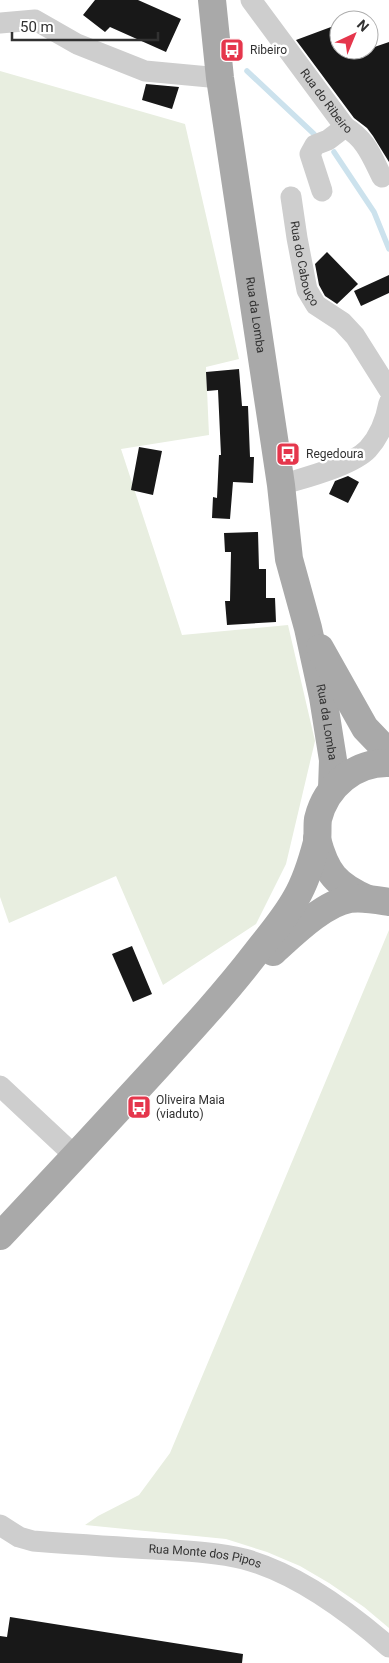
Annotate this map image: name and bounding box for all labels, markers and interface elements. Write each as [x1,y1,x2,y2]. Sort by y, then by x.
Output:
scale bar [12,10,159,42]
north arrow [329,10,379,60]
text: N [354,16,372,35]
text: 50 m [20,18,54,36]
bus stop icon: Ribeiro [219,37,245,63]
place label: Ribeiro [250,43,287,57]
street label: Rua do Ribeiro [297,66,355,137]
street label: Rua do Cabouço [288,220,322,309]
street label: Rua da Lomba [243,276,268,354]
bus stop icon: Regedoura [275,441,301,467]
place label: Regedoura [306,447,363,461]
street label: Rua da Lomba [313,683,340,761]
place label: Oliveira Maia (viaduto) [156,1093,225,1121]
bus stop icon: Oliveira Maia (viaduto) [126,1094,152,1120]
street label: Rua Monte dos Pipos [148,1542,263,1571]

